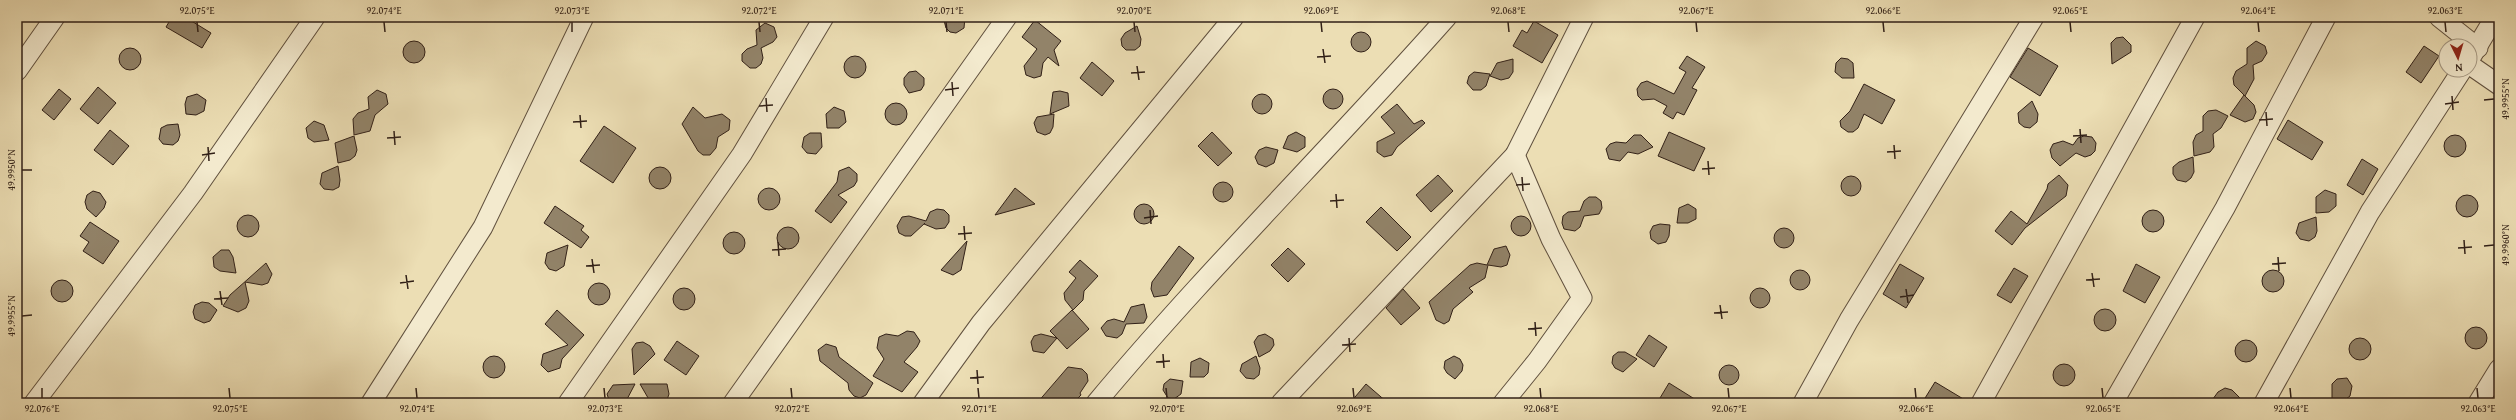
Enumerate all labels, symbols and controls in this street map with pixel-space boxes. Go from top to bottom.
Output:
text: 92.075°E [179,3,215,18]
text: 92.074°E [366,3,402,18]
text: 92.073°E [554,3,590,18]
text: 92.072°E [741,3,777,18]
text: 92.071°E [928,3,964,18]
text: 92.070°E [1116,3,1152,18]
text: 92.069°E [1303,3,1339,18]
text: 92.068°E [1490,3,1526,18]
text: 92.067°E [1678,3,1714,18]
text: 92.066°E [1865,3,1901,18]
text: 92.065°E [2052,3,2088,18]
text: 92.064°E [2240,3,2276,18]
text: 92.063°E [2427,3,2463,18]
north arrow [2438,38,2478,78]
text: N [2454,60,2463,76]
text: 49.9955°N [2498,78,2513,120]
text: 49.9950°N [4,149,19,191]
text: 49.9960°N [2498,224,2513,266]
text: 49.9955°N [4,295,19,337]
text: 92.076°E [24,401,60,416]
text: 92.075°E [212,401,248,416]
text: 92.074°E [399,401,435,416]
text: 92.073°E [587,401,623,416]
text: 92.072°E [774,401,810,416]
text: 92.071°E [961,401,997,416]
text: 92.070°E [1149,401,1185,416]
text: 92.069°E [1336,401,1372,416]
text: 92.068°E [1523,401,1559,416]
text: 92.067°E [1711,401,1747,416]
text: 92.066°E [1898,401,1934,416]
text: 92.065°E [2085,401,2121,416]
text: 92.064°E [2273,401,2309,416]
text: 92.063°E [2460,401,2496,416]

